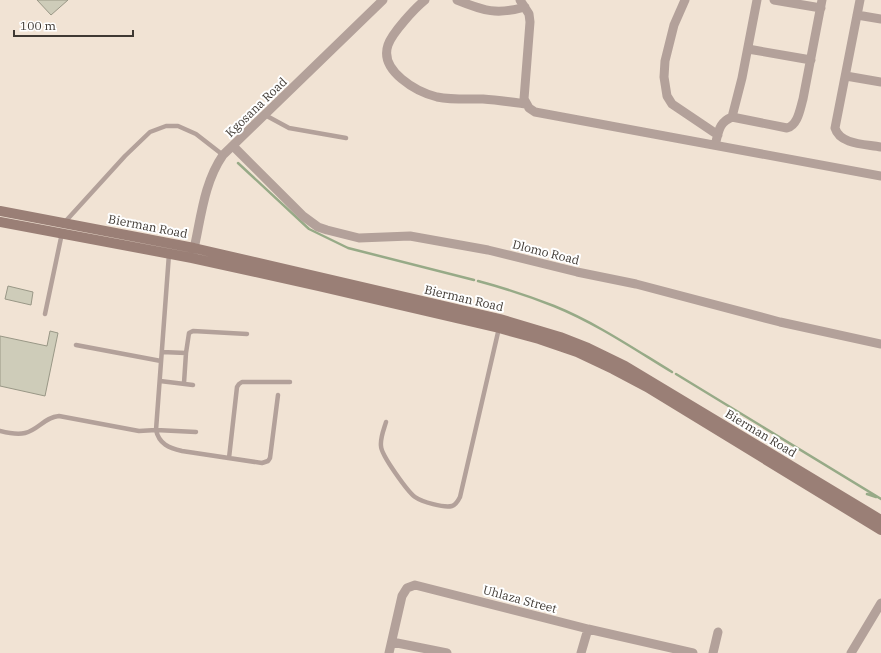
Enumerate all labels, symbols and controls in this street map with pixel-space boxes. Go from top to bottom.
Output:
scale bar [14,12,133,38]
text: 100 m [20,18,56,33]
street label: Kgosana Road [222,74,290,140]
street label: Bierman Road [107,211,189,241]
street label: Dlomo Road [511,236,581,268]
street label: Bierman Road [423,282,505,314]
street label: Bierman Road [723,406,799,460]
street label: Uhlaza Street [482,582,558,616]

